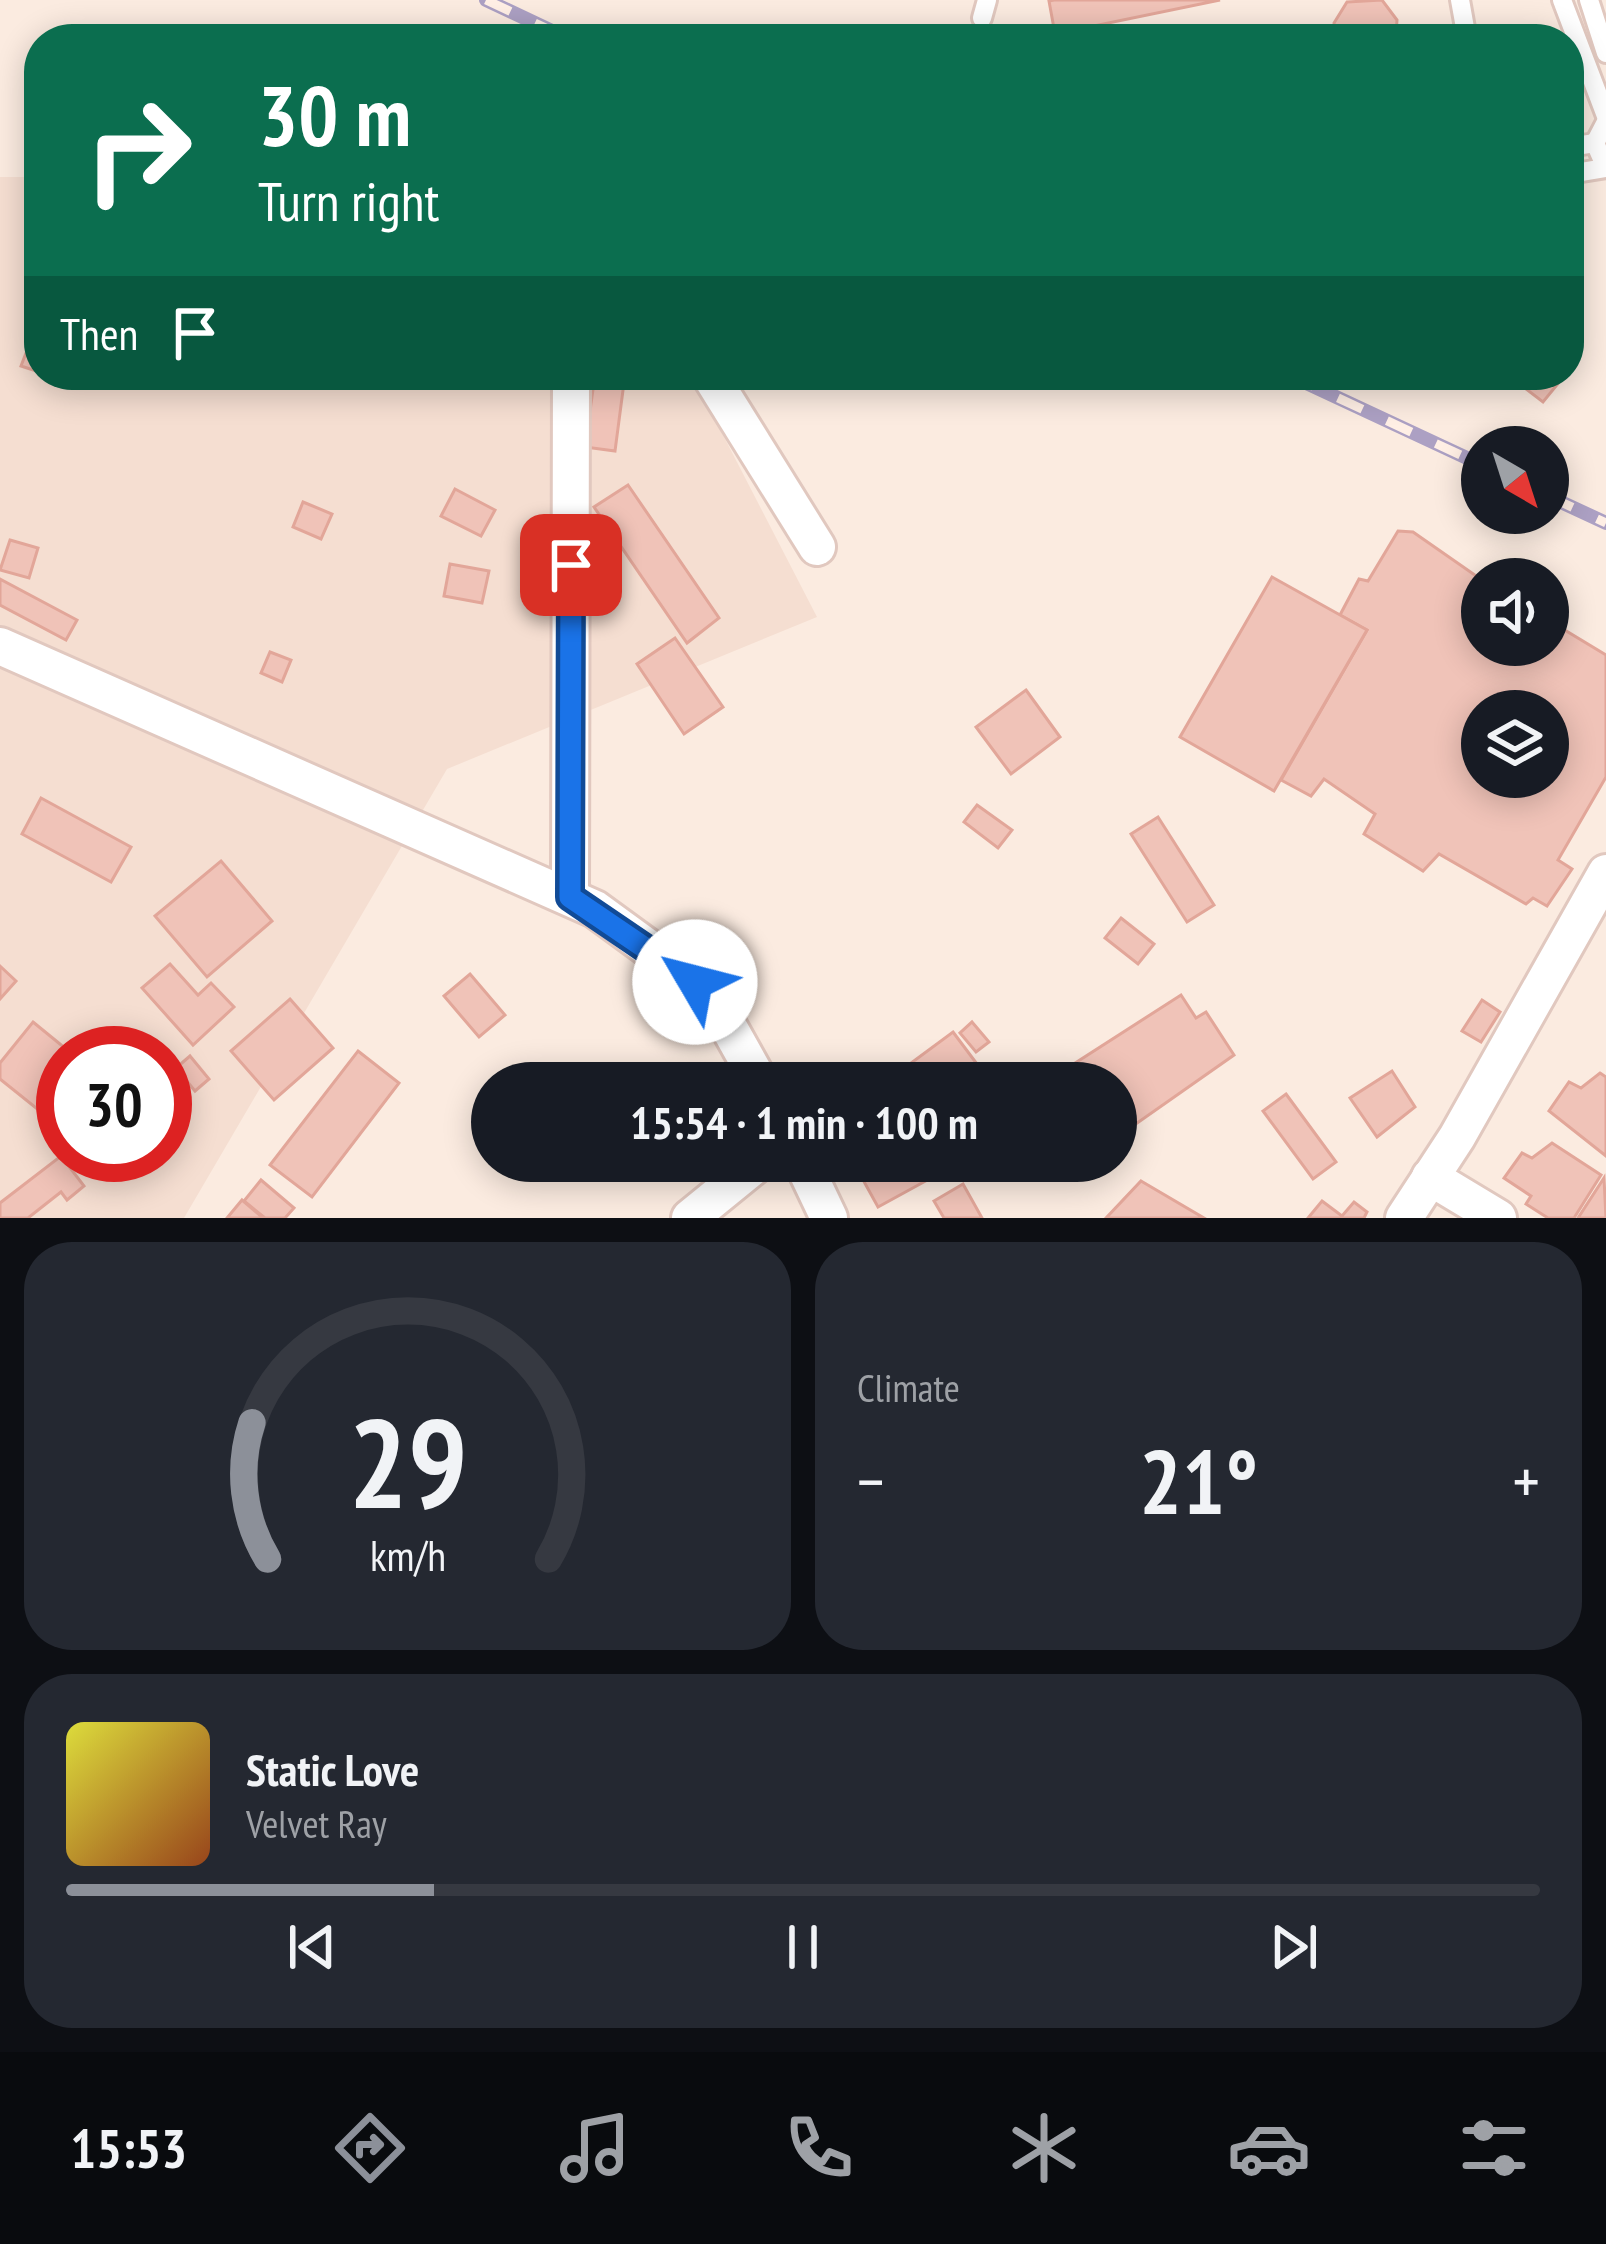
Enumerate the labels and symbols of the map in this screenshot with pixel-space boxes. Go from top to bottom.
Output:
north arrow [1461,426,1569,534]
pin [520,514,622,616]
position arrow [632,919,758,1045]
speed limit sign: 30 [36,1026,192,1182]

